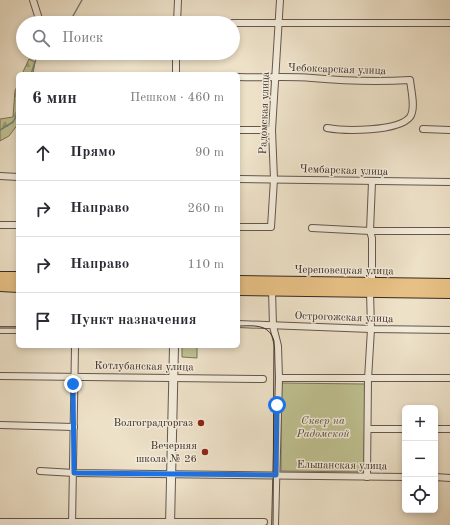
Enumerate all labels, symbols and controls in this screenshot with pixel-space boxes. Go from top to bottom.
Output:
search box [16,16,240,60]
icon: search [30,27,52,49]
text: Поиск [62,31,103,46]
street label: Чебоксарская улица [288,63,387,77]
street label: Радомская улица [258,71,272,155]
text: 6 мин [32,90,77,107]
text: Пешком · 460 m [130,91,224,104]
icon: ahead [32,142,54,164]
text: Прямо [70,145,116,160]
text: 90 m [195,146,224,159]
street label: Чембарская улица [299,164,389,178]
icon: right [32,198,54,220]
text: Направо [70,201,129,216]
text: 260 m [187,202,224,215]
icon: right [32,254,54,276]
text: Направо [70,257,129,272]
text: 110 m [187,258,224,271]
street label: Череповецкая улица [294,265,394,277]
icon: arrive [32,310,54,332]
street label: Острогожская улица [294,311,394,325]
text: Пункт назначения [70,313,197,328]
street label: Котлубанская улица [94,361,194,373]
route end [64,375,82,393]
route start [268,396,286,414]
map controls [402,405,438,513]
button: + [402,405,438,441]
park label: Сквер на Радомской [295,416,350,440]
place label: Волгоградгоргаз [113,418,193,429]
marker: Волгоградгоргаз [196,418,206,428]
place label: Вечерняя школа № 26 [136,441,197,465]
button: − [402,441,438,477]
marker: Вечерняя школа № 26 [200,447,210,457]
street label: Ельшанская улица [297,460,388,472]
button: locate [402,477,438,513]

